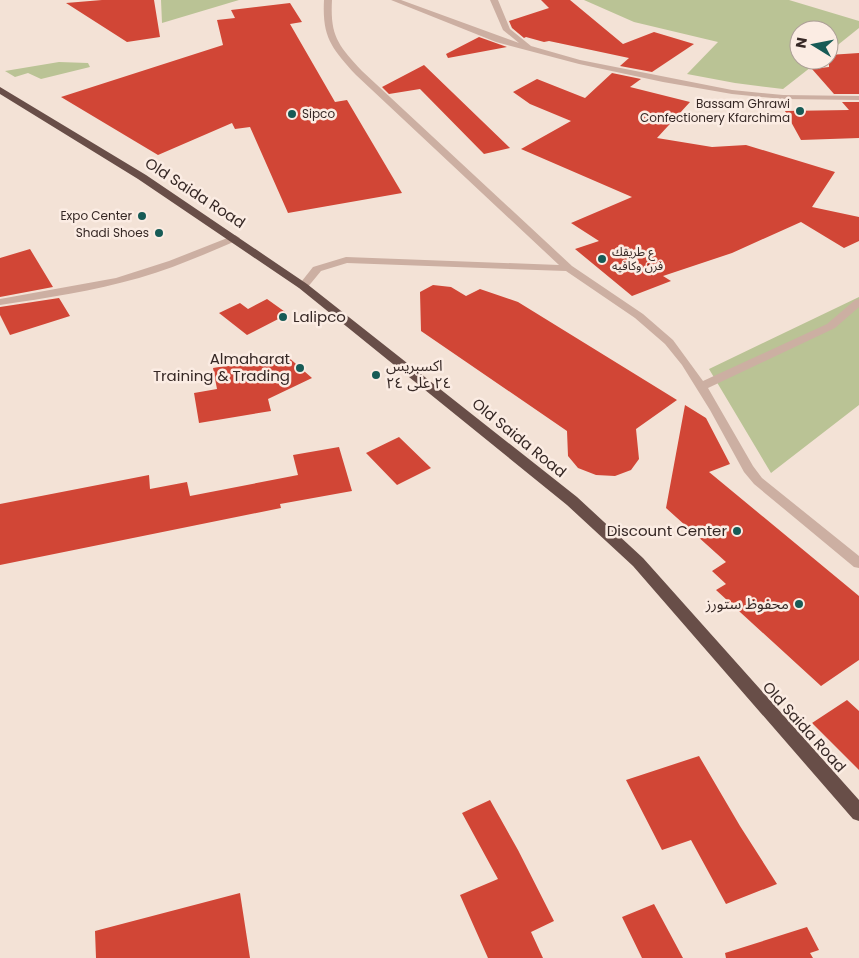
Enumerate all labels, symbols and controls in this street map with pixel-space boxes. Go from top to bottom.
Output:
north arrow [789,20,839,70]
text: N [790,36,812,50]
place label: Bassam Ghrawi Confectionery Kfarchima [640,95,790,126]
place label: Sipco [302,105,335,122]
marker: Bassam Ghrawi Confectionery Kfarchima [794,105,806,117]
marker: Sipco [286,108,298,120]
street label: Old Saida Road [141,152,249,233]
place label: Expo Center [60,207,133,224]
marker: Expo Center [136,210,148,222]
place label: Shadi Shoes [76,224,149,241]
marker: Shadi Shoes [153,227,165,239]
place label: ع طريقك فرن وكافيه [612,243,663,274]
marker: ع طريقك فرن وكافيه [596,253,608,265]
place label: Lalipco [293,306,346,327]
marker: Lalipco [277,311,289,323]
place label: Almaharat Training & Trading [153,348,290,386]
place label: اكسبريس ٢٤ على ٢٤ [386,355,451,393]
marker: Almaharat Training & Trading [294,362,306,374]
marker: اكسبريس ٢٤ على ٢٤ [370,369,382,381]
street label: Old Saida Road [468,393,571,482]
place label: Discount Center [607,520,727,541]
marker: Discount Center [731,525,743,537]
place label: محفوظ ستورز [705,593,789,614]
marker: محفوظ ستورز [793,598,805,610]
street label: Old Saida Road [758,677,851,777]

